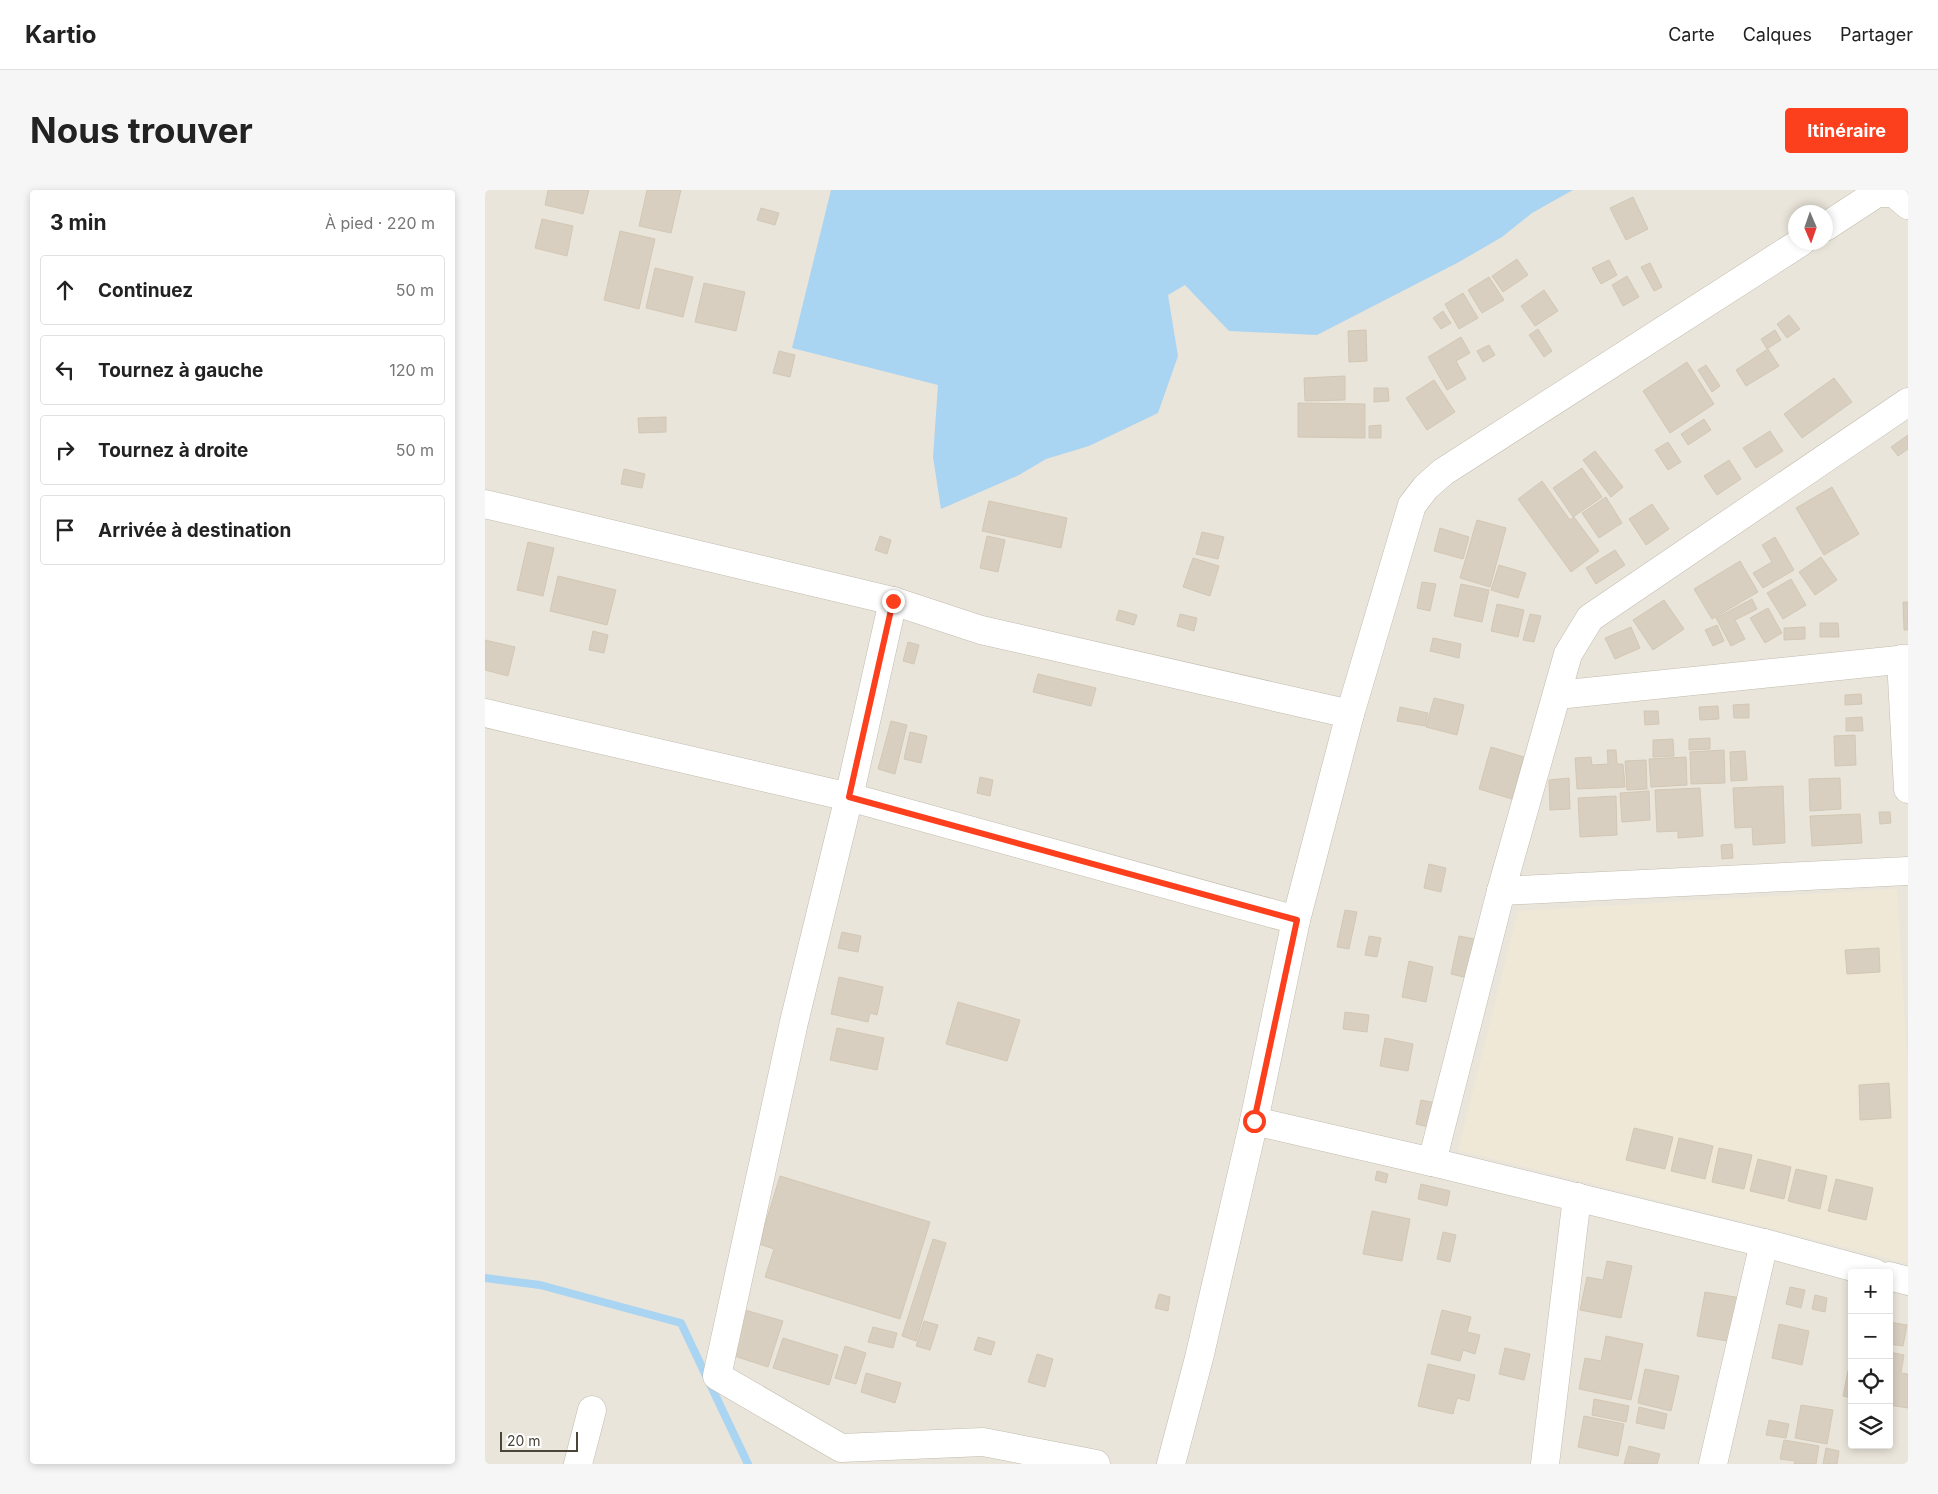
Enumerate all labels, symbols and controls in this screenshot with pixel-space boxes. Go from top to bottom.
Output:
text: Kartio [25,20,96,49]
text: Carte [1668,24,1715,45]
text: Calques [1743,24,1812,45]
text: Partager [1840,24,1913,45]
button: Itinéraire [1785,108,1908,153]
text: Nous trouver [30,109,253,151]
north arrow [1788,205,1833,250]
text: 3 min [50,210,106,235]
text: À pied · 220 m [325,213,435,233]
icon: ahead [51,276,79,304]
text: Continuez [98,279,193,302]
text: 50 m [396,280,434,300]
icon: left [51,356,79,384]
text: Tournez à gauche [98,359,263,382]
text: 120 m [389,360,434,380]
icon: right [51,436,79,464]
text: Tournez à droite [98,439,248,462]
text: 50 m [396,440,434,460]
icon: arrive [51,516,79,544]
text: Arrivée à destination [98,519,291,542]
route end [882,590,905,613]
route start [1243,1110,1266,1133]
map controls [1848,1269,1893,1449]
button: + [1848,1269,1893,1314]
button: − [1848,1314,1893,1359]
button: locate [1848,1359,1893,1404]
button: layers [1848,1404,1893,1449]
scale bar [500,1429,577,1452]
text: 20 m [507,1432,541,1449]

